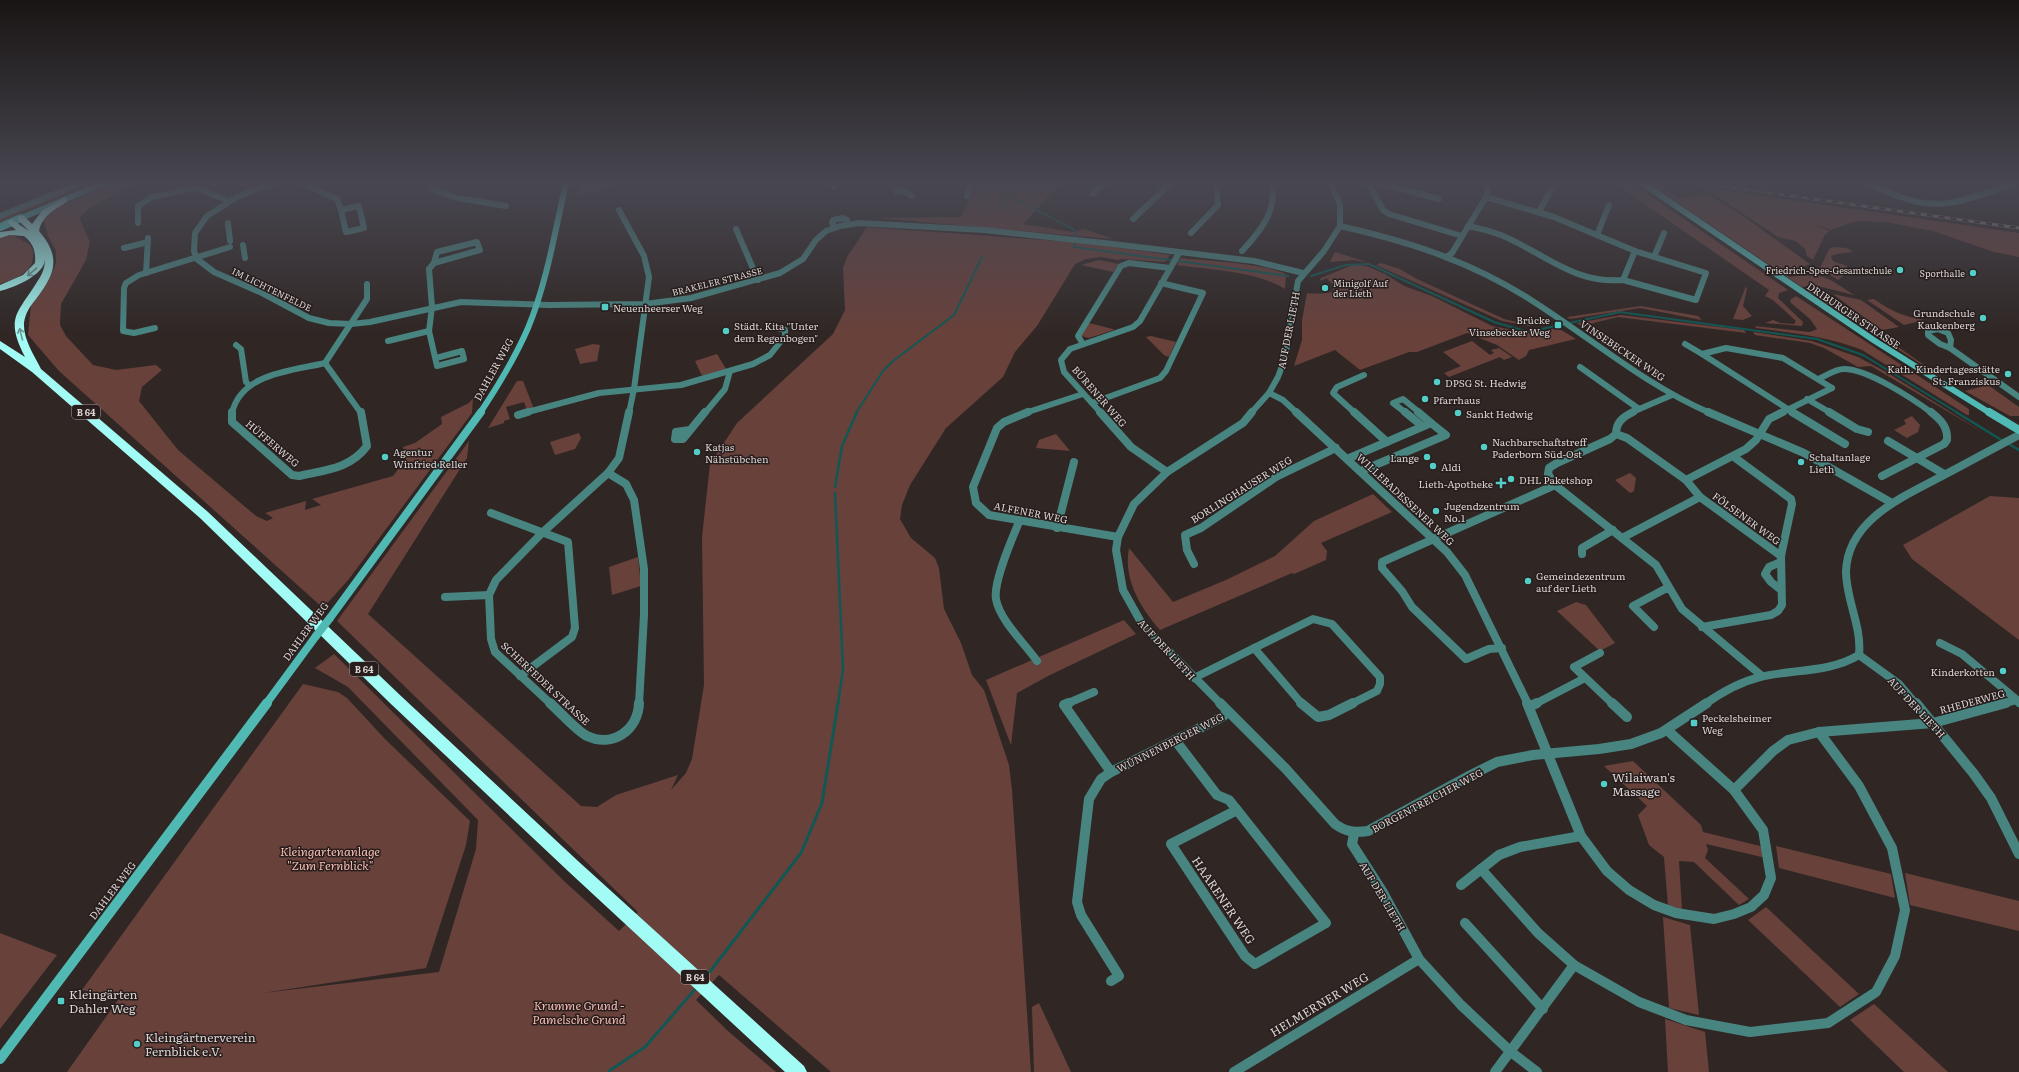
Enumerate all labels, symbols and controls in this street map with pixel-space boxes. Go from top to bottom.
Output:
street label: BRAKELER STRASSE [670,263,764,299]
place label: Friedrich-Spee-Gesamtschule [1766,263,1892,277]
street label: IM LICHTENFELDE [230,264,315,315]
marker: Friedrich-Spee-Gesamtschule [1895,265,1905,275]
place label: Sporthalle [1920,266,1965,280]
one-way arrow [26,268,37,277]
marker: Sporthalle [1968,268,1978,278]
place label: Minigolf Auf der Lieth [1333,276,1389,300]
street label: DRIBURGER STRASSE [1804,278,1904,352]
marker: Minigolf Auf der Lieth [1320,283,1330,293]
street label: AUF DER LIETH [1273,290,1303,370]
place label: Neuenheerser Weg [613,300,703,315]
marker: Neuenheerser Weg [600,302,610,312]
place label: Grundschule Kaukenberg [1913,305,1975,332]
place label: Brücke Vinsebecker Weg [1469,312,1550,339]
marker: Grundschule Kaukenberg [1978,313,1988,323]
street label: VINSEBECKER WEG [1577,316,1669,384]
place label: Städt. Kita "Unter dem Regenbogen" [734,318,819,345]
marker: Brücke Vinsebecker Weg [1553,320,1563,330]
marker: Städt. Kita "Unter dem Regenbogen" [721,326,731,336]
one-way arrow [17,327,25,340]
street label: DAHLER WEG [470,334,517,403]
place label: Kath. Kindertagesstätte St. Franziskus [1887,361,2000,388]
street label: BÜRENER WEG [1069,362,1131,430]
marker: Kath. Kindertagesstätte St. Franziskus [2003,369,2013,379]
place label: DPSG St. Hedwig [1445,375,1527,390]
marker: DPSG St. Hedwig [1432,377,1442,387]
place label: Pfarrhaus [1433,392,1480,407]
marker: Pfarrhaus [1420,394,1430,404]
road number: B 64 [72,405,100,419]
place label: Sankt Hedwig [1466,406,1533,421]
marker: Sankt Hedwig [1453,408,1463,418]
street label: HÜFFERWEG [243,416,304,470]
place label: Nachbarschaftstreff Paderborn Süd-Ost [1492,434,1587,461]
place label: Katjas Nähstübchen [705,439,769,466]
marker: Nachbarschaftstreff Paderborn Süd-Ost [1479,442,1489,452]
place label: Agentur Winfried Reller [393,444,468,471]
marker: Katjas Nähstübchen [692,447,702,457]
place label: Schaltanlage Lieth [1809,449,1870,476]
street label: WILLEBADESSENER WEG [1354,450,1459,549]
place label: Lange [1390,450,1419,465]
street label: BORLINGHAUSER WEG [1187,451,1295,526]
marker: Agentur Winfried Reller [380,452,390,462]
marker: Lange [1422,452,1432,462]
marker: Schaltanlage Lieth [1796,457,1806,467]
place label: Aldi [1441,459,1462,474]
marker: Aldi [1428,461,1438,471]
place label: DHL Paketshop [1519,472,1593,487]
marker: DHL Paketshop [1506,474,1516,484]
place label: Lieth-Apotheke [1419,476,1493,491]
marker: Lieth-Apotheke [1496,478,1506,488]
street label: FÖLSENER WEG [1710,488,1785,548]
street label: ALFENER WEG [993,497,1070,527]
place label: Jugendzentrum No.1 [1444,498,1520,525]
marker: Jugendzentrum No.1 [1431,506,1441,516]
place label: Gemeindezentrum auf der Lieth [1536,568,1626,595]
marker: Gemeindezentrum auf der Lieth [1523,576,1533,586]
street label: DAHLER WEG [278,598,332,664]
street label: AUF DER LIETH [1135,615,1199,683]
street label: SCHERFEDER STRASSE [498,638,594,728]
road number: B 64 [350,662,378,676]
place label: Kinderkotten [1930,664,1995,679]
marker: Kinderkotten [1998,666,2008,676]
street label: AUF DER LIETH [1885,673,1949,741]
street label: RHEDERWEG [1938,685,2007,717]
street label: WÜNNENBERGER WEG [1114,708,1227,776]
place label: Peckelsheimer Weg [1702,710,1772,737]
marker: Peckelsheimer Weg [1689,718,1699,728]
street label: BORGENTREICHER WEG [1369,764,1486,836]
place label: Wilaiwan's Massage [1612,768,1676,800]
marker: Wilaiwan's Massage [1599,779,1609,789]
park label: Kleingartenanlage "Zum Fernblick" [280,842,380,874]
street label: HAARENER WEG [1188,852,1260,948]
street label: DAHLER WEG [85,857,139,922]
street label: AUF DER LIETH [1356,858,1410,934]
street label: HELMERNER WEG [1266,967,1372,1041]
road number: B 64 [681,970,709,984]
place label: Kleingärten Dahler Weg [69,985,138,1017]
marker: Kleingärten Dahler Weg [56,996,66,1006]
park label: Krumme Grund - Pamelsche Grund [532,996,626,1028]
place label: Kleingärtnerverein Fernblick e.V. [145,1028,256,1060]
marker: Kleingärtnerverein Fernblick e.V. [132,1039,142,1049]

